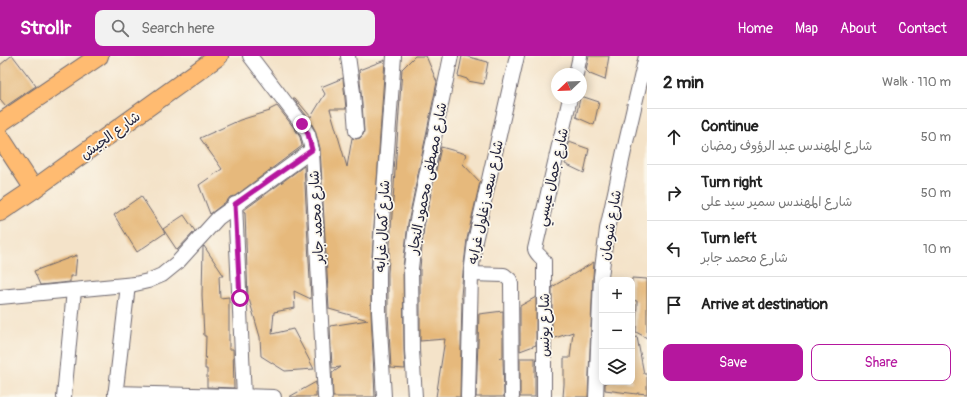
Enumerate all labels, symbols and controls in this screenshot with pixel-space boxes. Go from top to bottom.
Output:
search box [95,10,375,46]
text: Strollr [20,16,71,40]
icon: search [109,17,131,39]
text: Search here [141,19,214,38]
text: Home [738,20,773,37]
text: Map [795,20,818,37]
text: About [840,20,876,37]
text: Contact [898,20,947,37]
north arrow [551,68,587,104]
text: 2 min [663,72,704,93]
text: Walk · 110 m [882,74,951,90]
street label: شارع مصطفى محمود النجار [404,101,451,256]
street label: شارع الجيش [77,108,144,164]
route end [293,115,311,133]
text: Continue [701,117,759,136]
street label: شارع جمال عيسي [533,126,576,229]
icon: ahead [663,126,685,148]
text: 50 m [921,129,951,145]
street label: شارع سعد زغلول غرابه [464,138,508,266]
text: شارع المهندس عبد الرؤوف رمضان [701,138,872,154]
street label: شارع محمد جابر [306,170,328,265]
text: Turn right [701,173,762,192]
street label: شارع كمال غرابه [372,179,394,273]
icon: right [663,182,685,204]
text: 50 m [921,185,951,201]
street label: شارع شومان [596,188,626,262]
text: شارع المهندس سمير سيد على [701,194,852,210]
text: Turn left [701,229,757,248]
icon: left [663,238,685,260]
text: 10 m [923,241,951,257]
text: شارع محمد جابر [701,250,788,266]
map controls [599,277,635,385]
button: + [599,277,635,313]
route start [231,289,249,307]
street label: شارع يونس [536,293,554,357]
icon: arrive [663,294,685,316]
text: Arrive at destination [701,295,828,314]
button: − [599,313,635,349]
button: Save [663,344,803,381]
button: Share [811,344,951,381]
button: layers [599,349,635,385]

